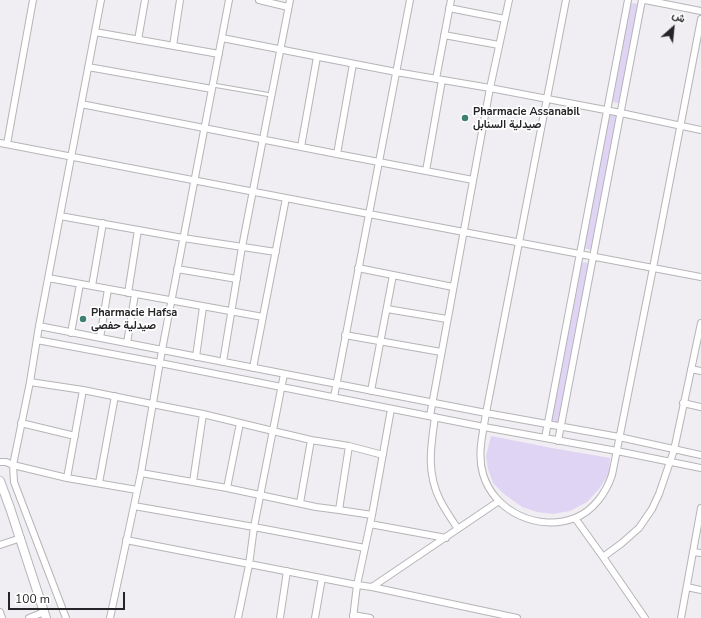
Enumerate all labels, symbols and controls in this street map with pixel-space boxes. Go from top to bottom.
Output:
text: ش [669,7,688,27]
north arrow [653,8,693,48]
place label: Pharmacie Assanabil صيدلية السنابل [473,105,580,131]
marker: Pharmacie Assanabil صيدلية السنابل [460,113,470,123]
place label: Pharmacie Hafsa صيدلية حفصى [91,306,177,332]
marker: Pharmacie Hafsa صيدلية حفصى [78,314,88,324]
scale bar [10,584,127,610]
text: 100 m [15,591,50,607]

